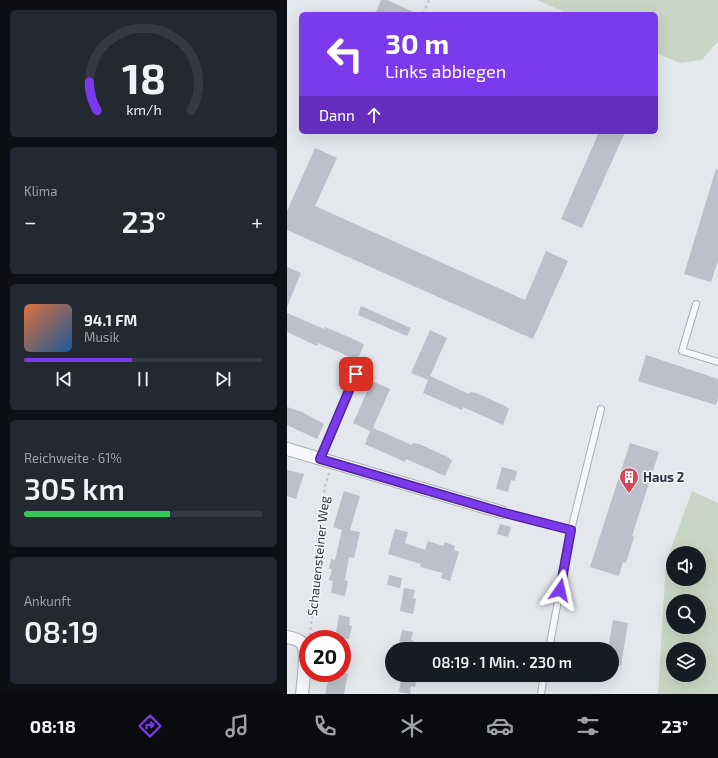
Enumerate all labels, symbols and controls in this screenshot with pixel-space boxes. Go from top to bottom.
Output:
text: 30 m [385,26,449,60]
icon: left [319,28,371,80]
text: 18 [122,52,165,102]
text: Links abbiegen [385,60,506,82]
text: km/h [126,101,161,118]
icon: ahead [363,104,385,126]
text: Dann [319,106,355,124]
text: Klima [24,183,57,199]
text: 23° [122,203,166,239]
text: − [24,208,37,234]
text: + [251,208,263,234]
text: 94.1 FM [84,311,137,329]
text: Musik [84,329,119,345]
pin [339,357,373,391]
icon: arrive [345,363,367,385]
icon: previous [53,368,75,390]
icon: pause [132,368,154,390]
icon: next [212,368,234,390]
text: Reichweite · 61% [24,450,122,466]
building icon: Haus 2 [618,466,640,494]
place label: Haus 2 [643,469,684,485]
text: 305 km [24,470,125,506]
street label: Schauensteiner Weg [304,495,332,617]
map controls [666,546,706,682]
button: sound [666,546,706,586]
position arrow [539,569,581,611]
text: Ankunft [24,593,71,609]
button: search [666,594,706,634]
text: 08:19 [24,613,99,649]
speed limit sign: 20 [299,630,351,682]
button: layers [666,642,706,682]
text: 08:19 · 1 Min. · 230 m [432,653,572,671]
icon: directions [136,712,164,740]
icon: music [223,712,251,740]
icon: phone [311,712,339,740]
icon: climate [398,712,426,740]
icon: car [486,712,514,740]
icon: filters [574,712,602,740]
text: 08:18 [30,715,76,737]
text: 23° [661,715,688,737]

